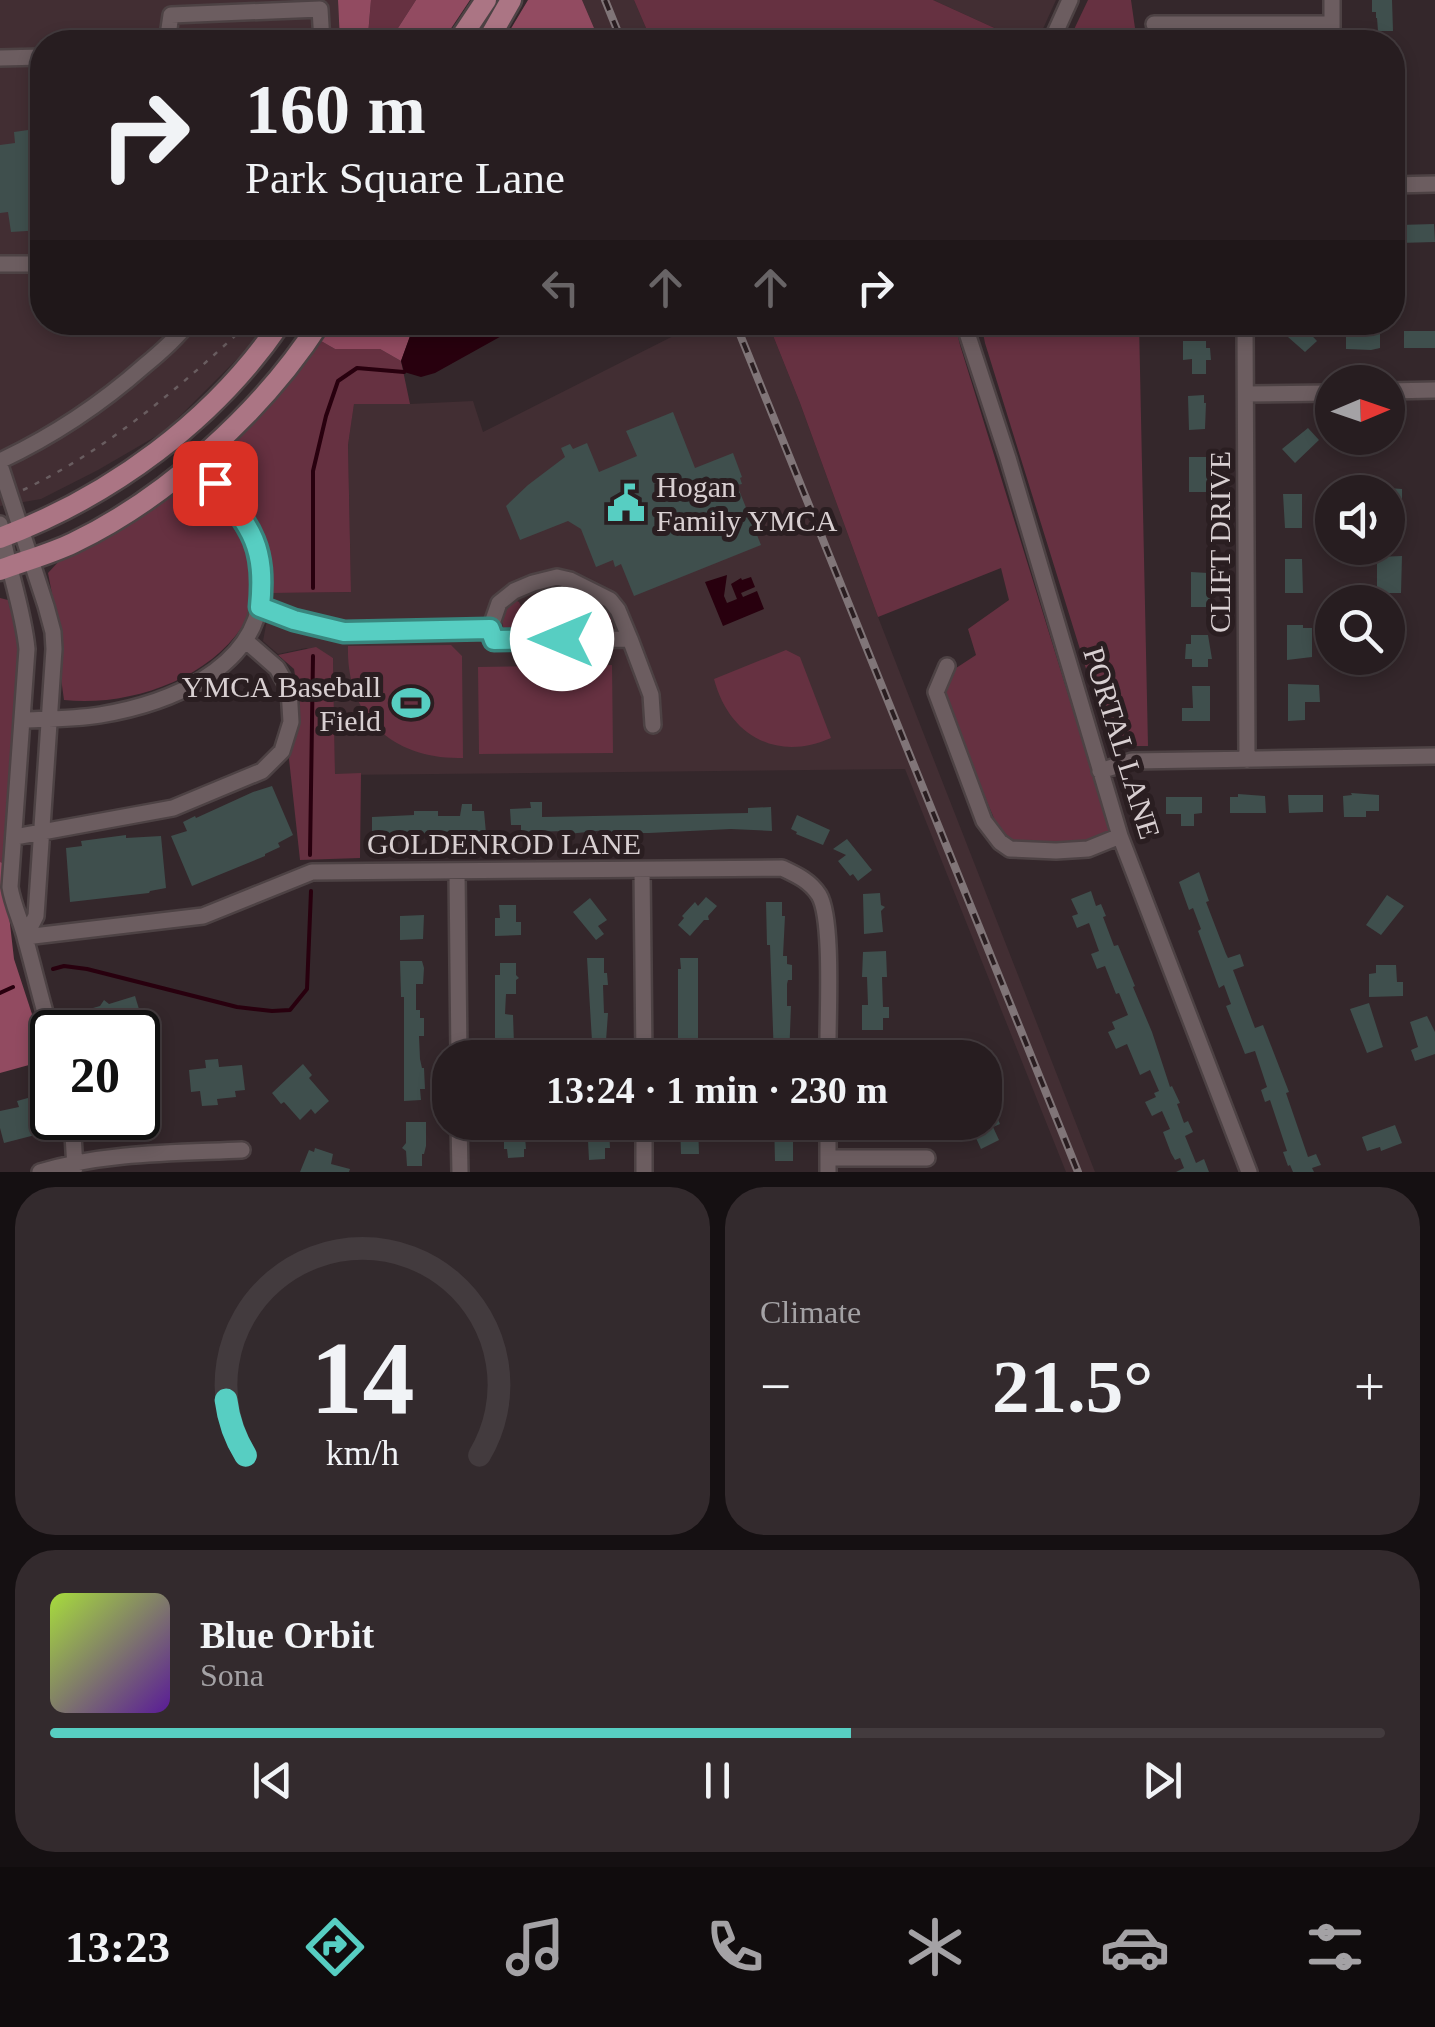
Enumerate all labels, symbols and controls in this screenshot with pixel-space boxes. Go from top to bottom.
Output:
icon: right [80,70,210,200]
text: 160 m [245,71,426,148]
text: Park Square Lane [245,153,565,203]
icon: left [533,260,588,315]
icon: ahead [638,260,693,315]
icon: ahead [743,260,798,315]
icon: right [848,260,903,315]
north arrow [1315,365,1405,455]
map controls [1315,365,1405,675]
pin [173,441,258,526]
street label: CLIFT DRIVE [1203,451,1236,633]
icon: arrive [188,456,243,511]
place label: Hogan Family YMCA [656,470,838,537]
button: sound [1315,475,1405,565]
public building icon: Hogan Family YMCA [605,482,647,524]
button: search [1315,585,1405,675]
position arrow [510,587,614,691]
street label: PORTAL LANE [1077,643,1167,843]
place label: YMCA Baseball Field [182,670,381,737]
sports icon: YMCA Baseball Field [390,682,432,724]
street label: GOLDENROD LANE [367,827,641,860]
speed limit sign: 20 [30,1010,160,1140]
text: 13:24 · 1 min · 230 m [546,1069,888,1111]
text: Climate [760,1294,861,1330]
text: 14 [311,1320,415,1435]
text: 21.5° [992,1345,1153,1428]
text: − [760,1356,791,1417]
text: + [1354,1356,1385,1417]
text: km/h [326,1433,399,1473]
text: Blue Orbit [200,1614,374,1656]
text: Sona [200,1657,264,1693]
icon: previous [245,1753,300,1808]
icon: pause [690,1753,745,1808]
icon: next [1135,1753,1190,1808]
icon: directions [300,1912,370,1982]
icon: music [500,1912,570,1982]
icon: phone [700,1912,770,1982]
icon: climate [900,1912,970,1982]
icon: car [1100,1912,1170,1982]
icon: filters [1300,1912,1370,1982]
text: 13:23 [65,1922,170,1972]

